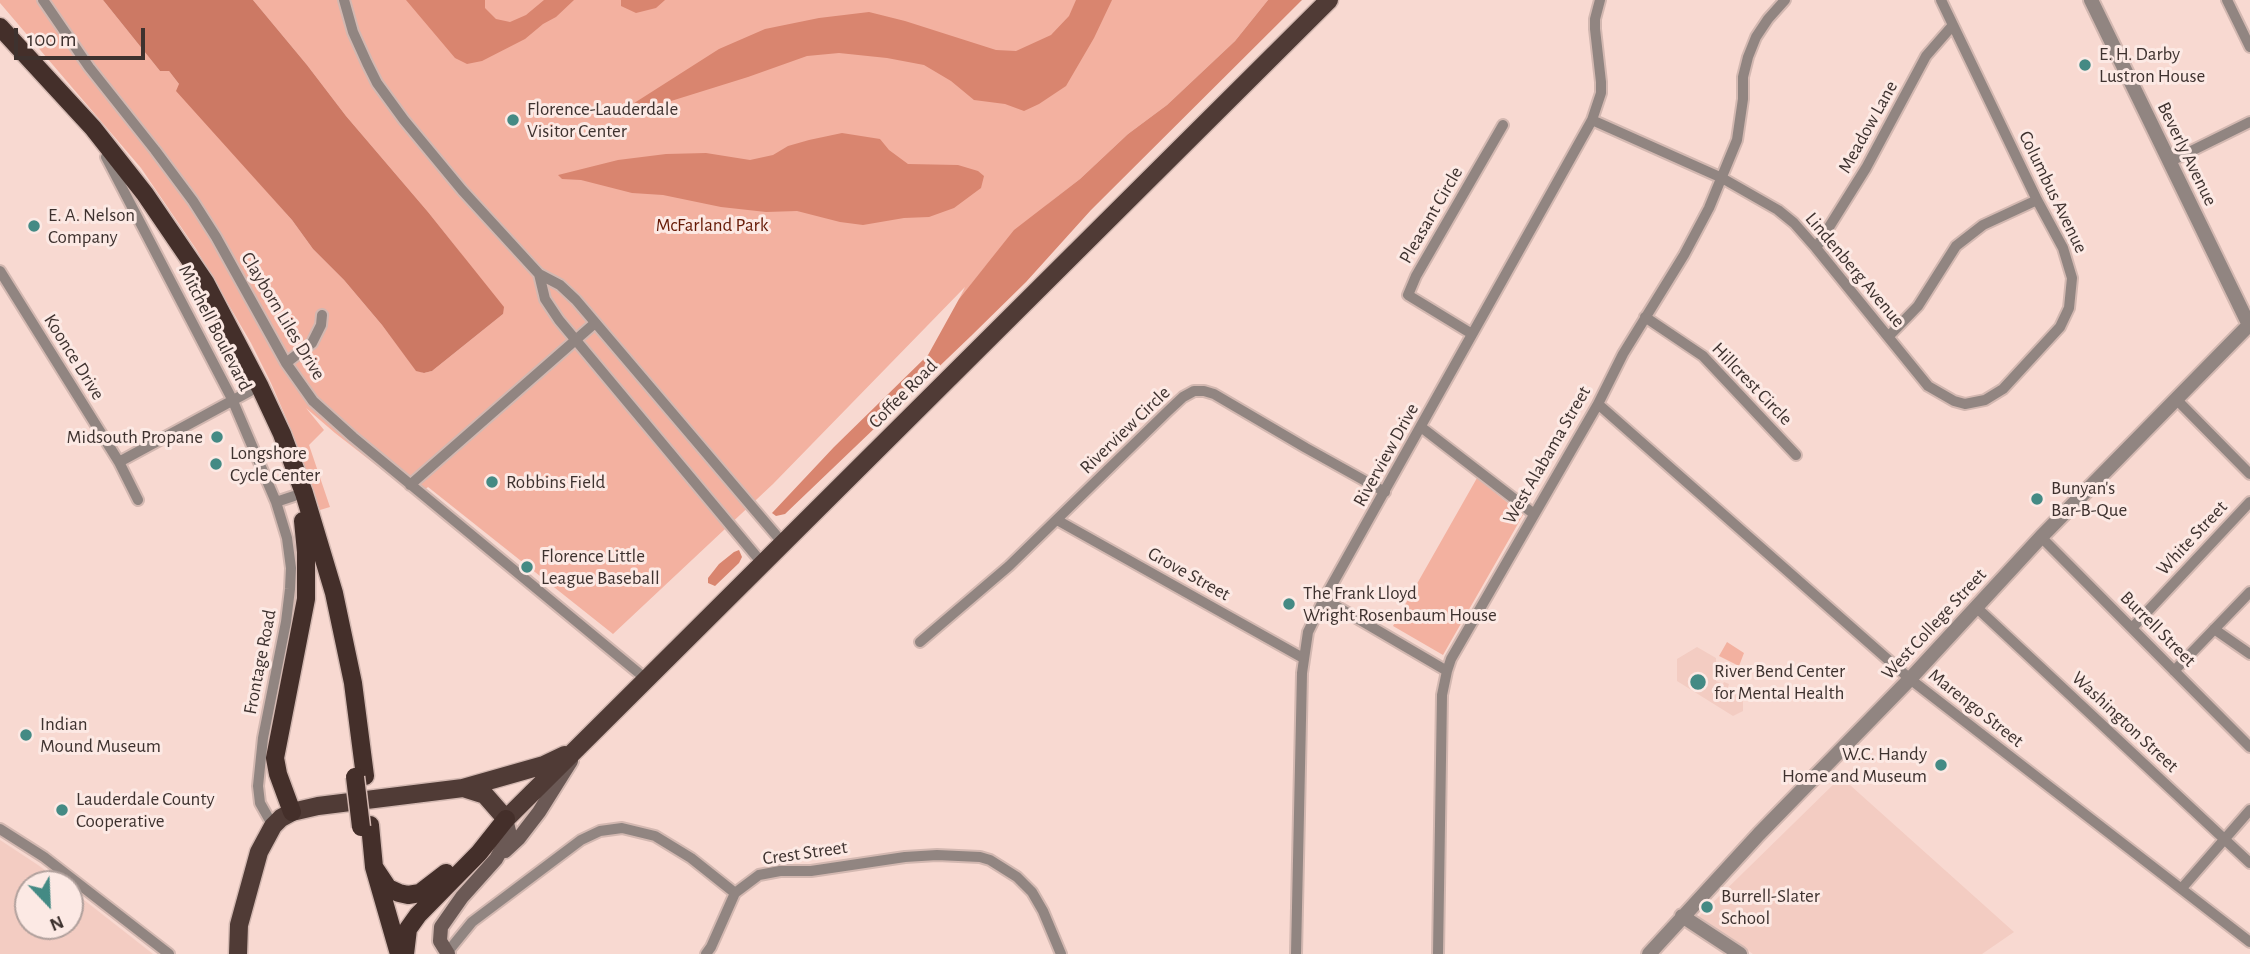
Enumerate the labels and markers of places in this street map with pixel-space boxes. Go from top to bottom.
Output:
place label: E. H. Darby Lustron House [2099,43,2205,87]
marker: E. H. Darby Lustron House [2077,57,2093,73]
place label: Florence-Lauderdale Visitor Center [527,98,678,142]
marker: Florence-Lauderdale Visitor Center [505,112,521,128]
place label: E. A. Nelson Company [48,204,135,248]
marker: E. A. Nelson Company [26,218,42,234]
place label: Midsouth Propane [67,426,203,448]
marker: Midsouth Propane [209,429,225,445]
place label: Longshore Cycle Center [230,442,320,486]
marker: Longshore Cycle Center [208,456,224,472]
place label: Robbins Field [506,471,605,493]
marker: Robbins Field [484,474,500,490]
place label: Bunyan's Bar-B-Que [2051,477,2127,521]
marker: Bunyan's Bar-B-Que [2029,491,2045,507]
place label: Florence Little League Baseball [541,545,660,589]
marker: Florence Little League Baseball [519,559,535,575]
place label: The Frank Lloyd Wright Rosenbaum House [1303,582,1497,626]
marker: The Frank Lloyd Wright Rosenbaum House [1281,596,1297,612]
place label: River Bend Center for Mental Health [1714,660,1845,704]
marker: River Bend Center for Mental Health [1688,672,1708,692]
place label: Indian Mound Museum [40,713,161,757]
marker: Indian Mound Museum [18,727,34,743]
place label: W.C. Handy Home and Museum [1782,743,1927,787]
marker: W.C. Handy Home and Museum [1933,757,1949,773]
place label: Lauderdale County Cooperative [76,788,215,832]
marker: Lauderdale County Cooperative [54,802,70,818]
place label: Burrell-Slater School [1721,885,1820,929]
marker: Burrell-Slater School [1699,899,1715,915]

